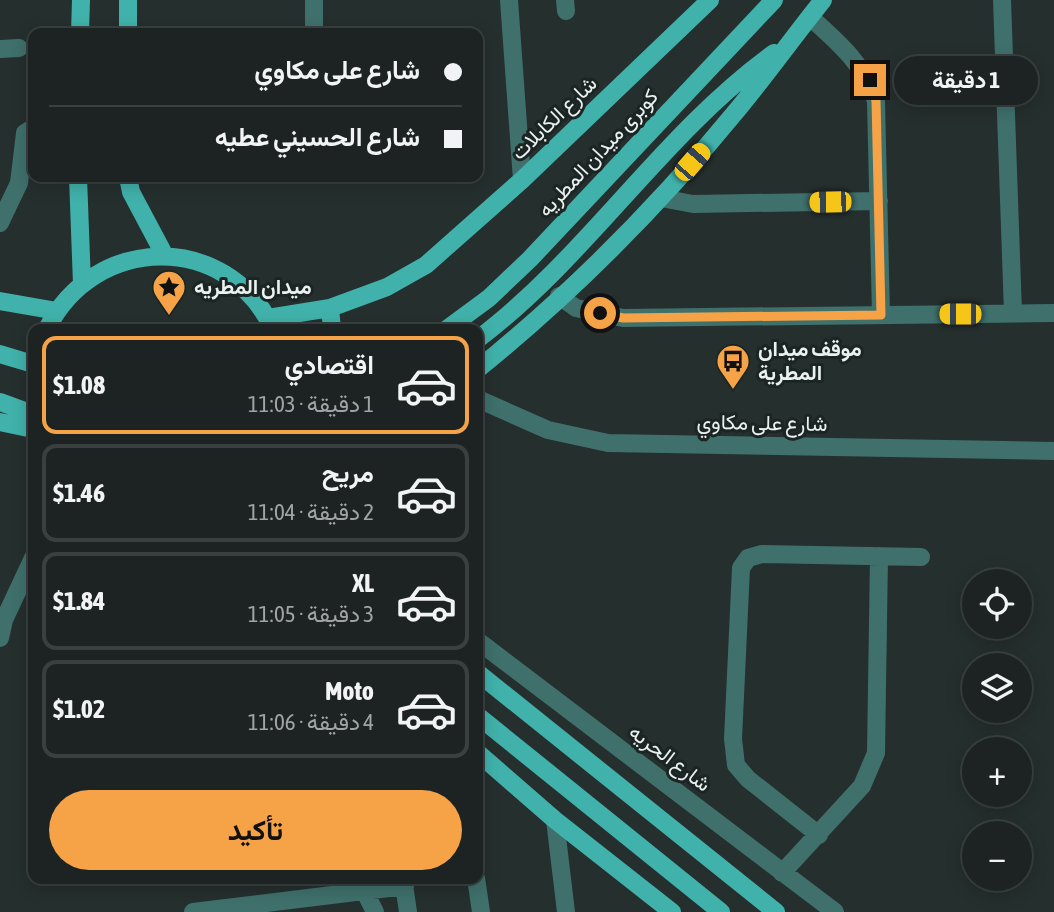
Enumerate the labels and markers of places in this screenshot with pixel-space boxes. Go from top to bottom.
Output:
place icon: ميدان المطريه [150,268,188,317]
place label: ميدان المطريه [194,274,312,300]
place label: موقف ميدان المطرية [758,336,862,386]
bus stop icon: موقف ميدان المطرية [714,342,752,391]

